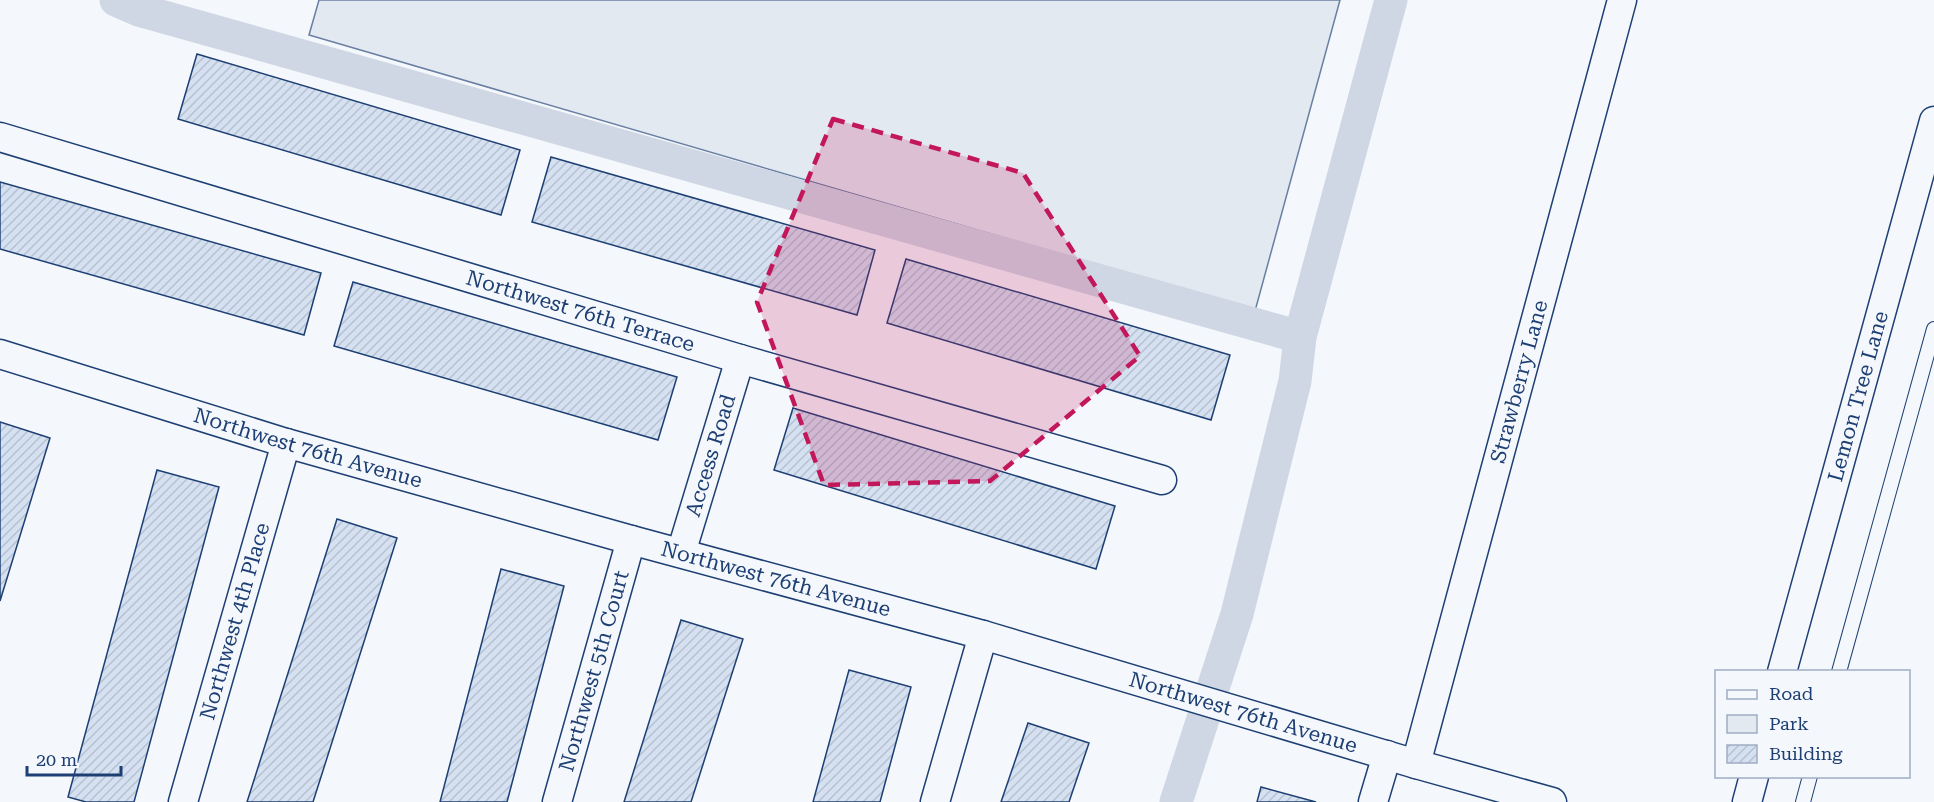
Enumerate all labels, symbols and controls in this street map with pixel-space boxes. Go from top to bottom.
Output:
street label: Northwest 76th Terrace [463,266,698,357]
street label: Strawberry Lane [1486,298,1553,466]
street label: Lemon Tree Lane [1823,308,1893,484]
street label: Access Road [681,391,741,519]
street label: Northwest 76th Avenue [191,403,425,493]
street label: Northwest 4th Place [195,520,275,723]
street label: Northwest 76th Avenue [658,537,893,622]
street label: Northwest 5th Court [554,568,634,774]
street label: Northwest 76th Avenue [1126,667,1360,758]
legend [1715,670,1910,778]
text: Road [1769,683,1814,704]
text: Park [1769,713,1809,734]
scale bar [27,739,122,777]
text: Building [1769,743,1843,764]
text: 20 m [36,749,77,770]

